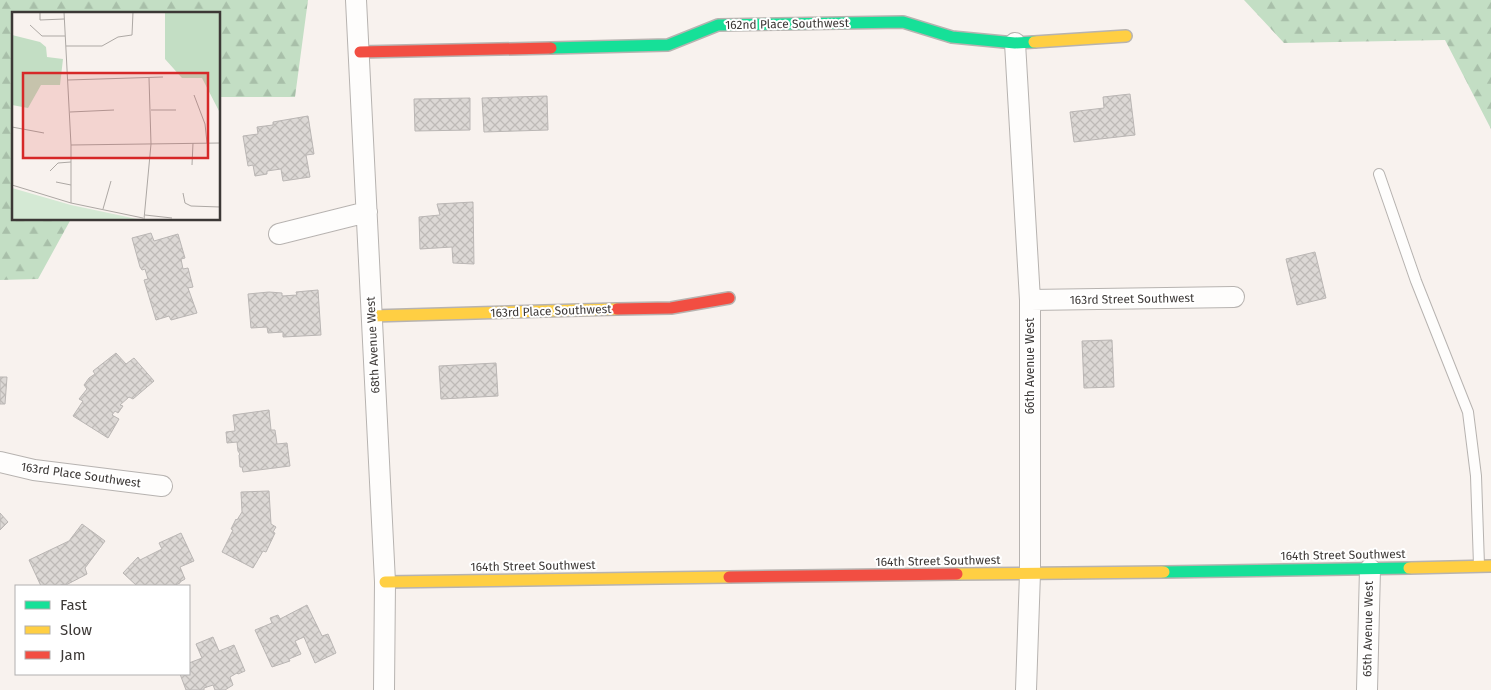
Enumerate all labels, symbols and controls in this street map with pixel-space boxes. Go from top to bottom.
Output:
inset map [12,12,220,220]
street label: 162nd Place Southwest [725,16,850,32]
street label: 163rd Street Southwest [1069,291,1195,307]
street label: 68th Avenue West [363,296,383,394]
street label: 163rd Place Southwest [490,302,612,320]
street label: 66th Avenue West [1023,317,1037,414]
street label: 163rd Place Southwest [20,460,143,490]
street label: 164th Street Southwest [1280,547,1406,563]
street label: 164th Street Southwest [875,553,1001,569]
street label: 164th Street Southwest [470,558,596,574]
street label: 65th Avenue West [1360,580,1376,677]
legend [15,585,190,675]
text: Fast [60,596,87,614]
text: Slow [60,621,92,639]
text: Jam [60,646,86,664]

